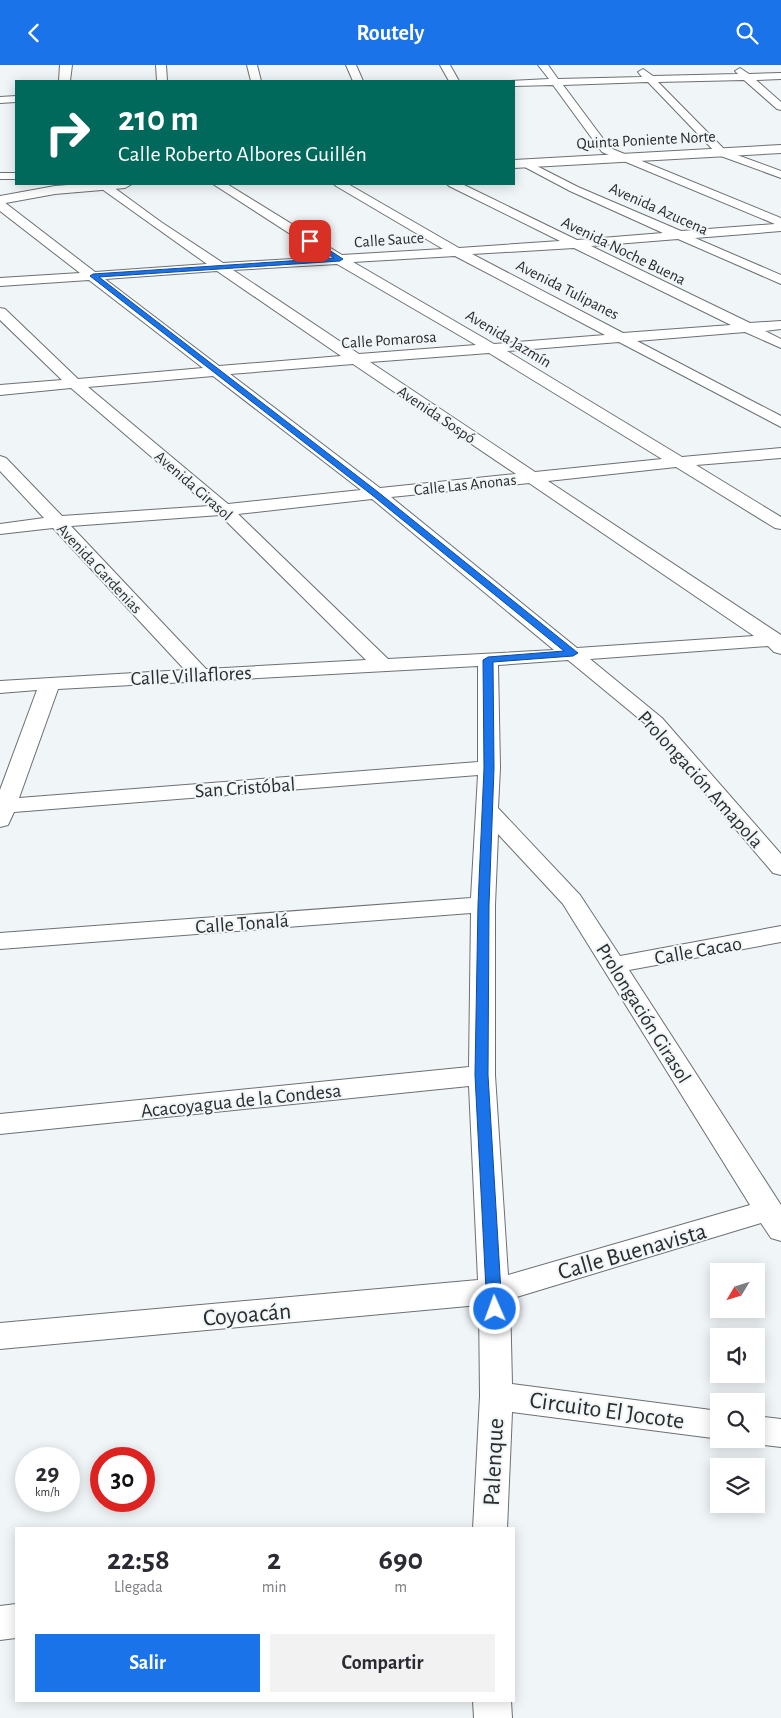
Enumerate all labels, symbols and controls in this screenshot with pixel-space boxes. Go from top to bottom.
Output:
icon: back [20,19,48,47]
icon: search [733,19,761,47]
text: Routely [357,22,424,44]
icon: right [35,100,100,165]
text: 210 m [118,102,199,137]
street label: Quinta Poniente Norte [576,128,716,153]
text: Calle Roberto Albores Guillén [118,143,367,165]
street label: Avenida Azucena [607,180,710,238]
street label: Avenida Noche Buena [559,214,688,288]
pin [289,220,331,262]
icon: arrive [296,227,324,255]
street label: Calle Sauce [354,230,425,250]
street label: Avenida Tulipanes [514,257,622,323]
street label: Avenida Jazmín [463,307,554,371]
street label: Calle Pomarosa [341,329,437,351]
street label: Avenida Sospó [395,383,478,447]
street label: Avenida Girasol [152,448,235,524]
street label: Calle Las Anonas [413,472,517,498]
street label: Avenida Gardenias [54,521,145,617]
street label: Calle Villaflores [130,663,252,689]
street label: Prolongación Amapola [634,707,767,852]
street label: San Cristóbal [194,775,296,801]
street label: Calle Tonalá [195,911,290,937]
street label: Calle Cacao [653,933,743,968]
street label: Prolongación Girasol [592,940,694,1087]
street label: Acacoyagua de la Condesa [140,1081,342,1121]
street label: Calle Buenavista [555,1219,709,1285]
north arrow [710,1263,765,1317]
map controls [710,1263,765,1513]
position arrow [468,1282,520,1334]
street label: Coyoacán [202,1299,292,1331]
button: sound [710,1328,765,1383]
street label: Circuito El Jocote [528,1388,686,1434]
button: search [710,1393,765,1448]
street label: Palenque [480,1418,508,1507]
speed limit sign: 30 [90,1447,155,1512]
button: layers [710,1458,765,1513]
text: 29 [36,1461,59,1486]
text: km/h [35,1486,60,1498]
text: 22:58 [107,1545,170,1575]
text: 2 [267,1545,281,1575]
text: 690 [378,1545,423,1575]
text: Llegada [114,1579,163,1595]
text: min [262,1579,287,1595]
text: m [394,1579,407,1595]
button: Salir [35,1634,260,1692]
button: Compartir [270,1634,495,1692]

